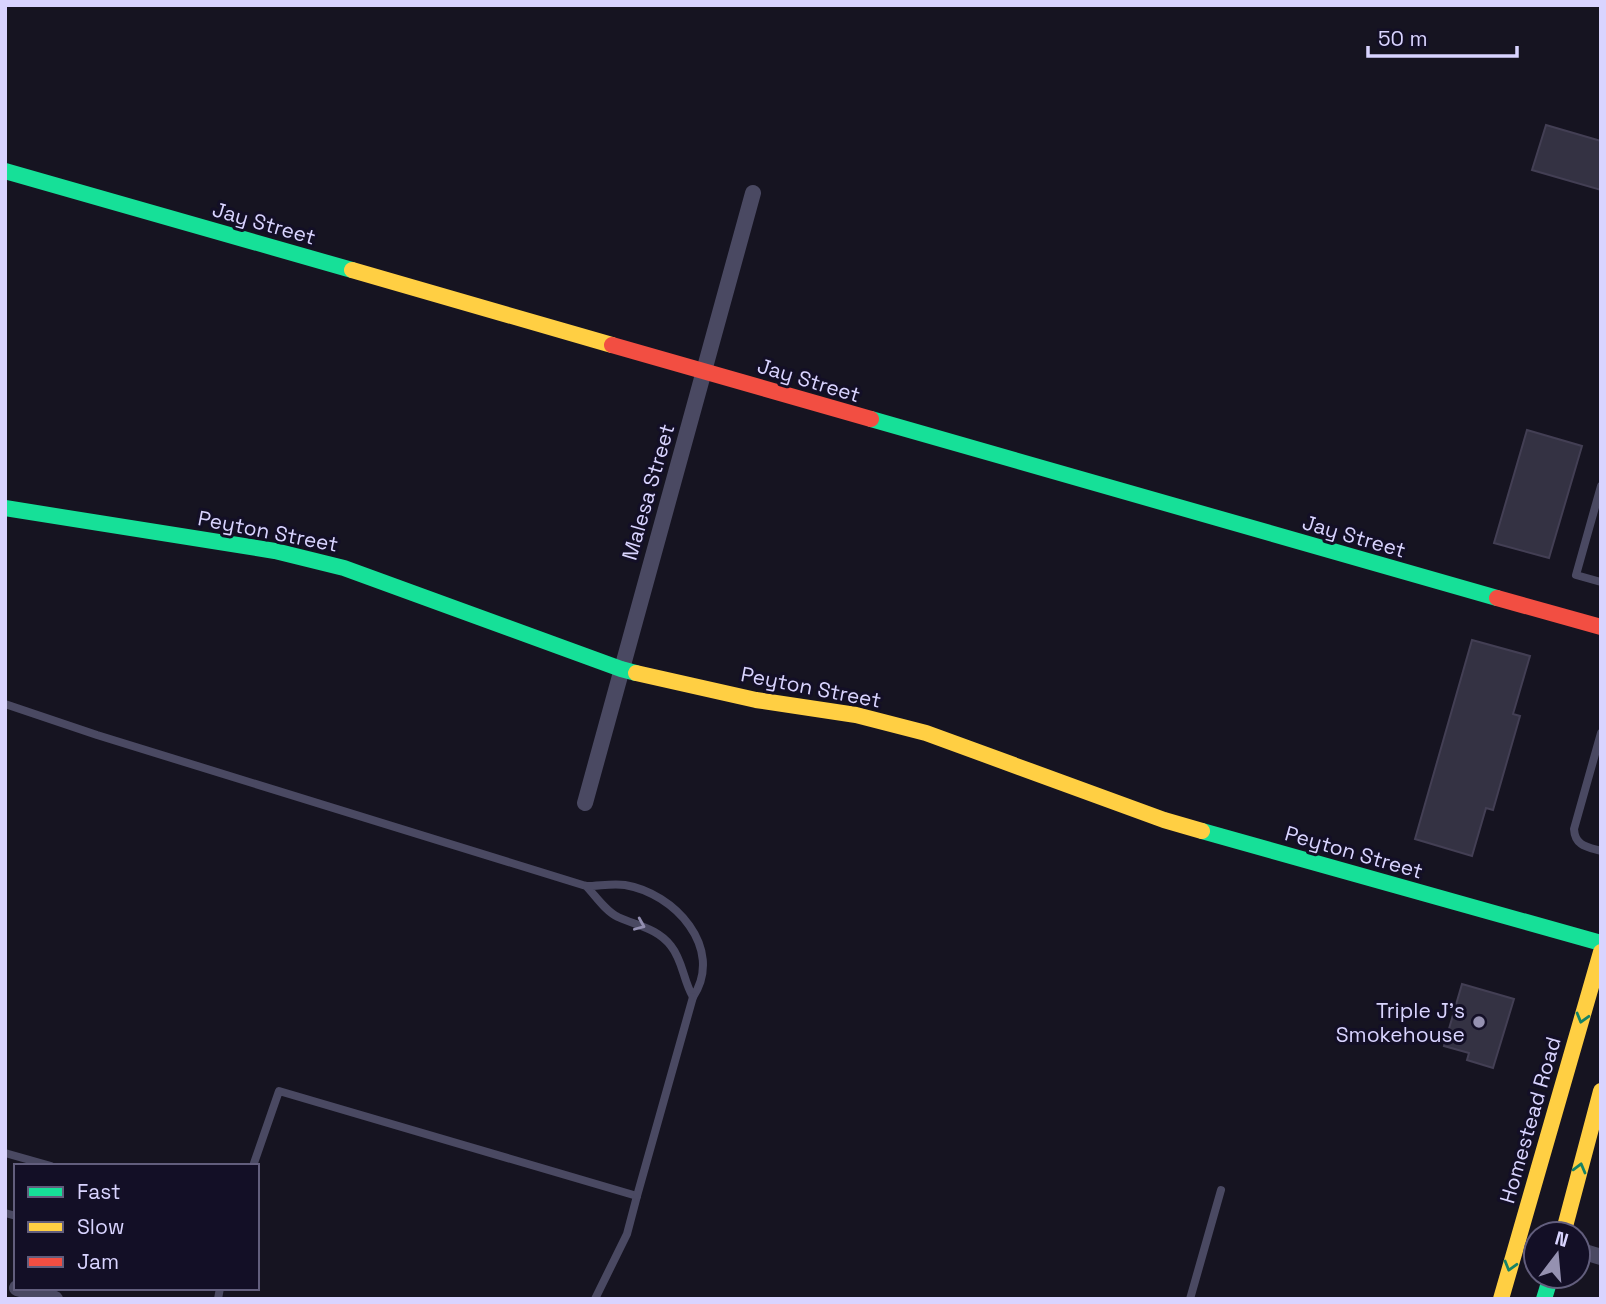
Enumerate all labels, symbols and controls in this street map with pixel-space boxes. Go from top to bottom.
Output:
scale bar [1368,14,1517,58]
text: 50 m [1378,25,1428,52]
street label: Jay Street [209,195,319,251]
street label: Jay Street [754,352,864,408]
street label: Malesa Street [616,421,680,563]
street label: Peyton Street [196,504,340,558]
street label: Jay Street [1299,508,1409,564]
street label: Peyton Street [739,660,883,714]
street label: Peyton Street [1282,819,1426,885]
one-way arrow [633,917,645,931]
place label: Triple J's Smokehouse [1336,997,1465,1048]
one-way arrow [1575,1011,1590,1023]
marker: Triple J's Smokehouse [1471,1014,1487,1030]
street label: Homestead Road [1493,1034,1567,1206]
one-way arrow [1572,1162,1586,1174]
legend [14,1164,259,1290]
text: Fast [77,1178,121,1205]
text: Slow [77,1213,125,1240]
north arrow [1522,1220,1592,1290]
text: N [1552,1225,1571,1253]
text: Jam [77,1248,119,1275]
one-way arrow [1504,1260,1518,1272]

